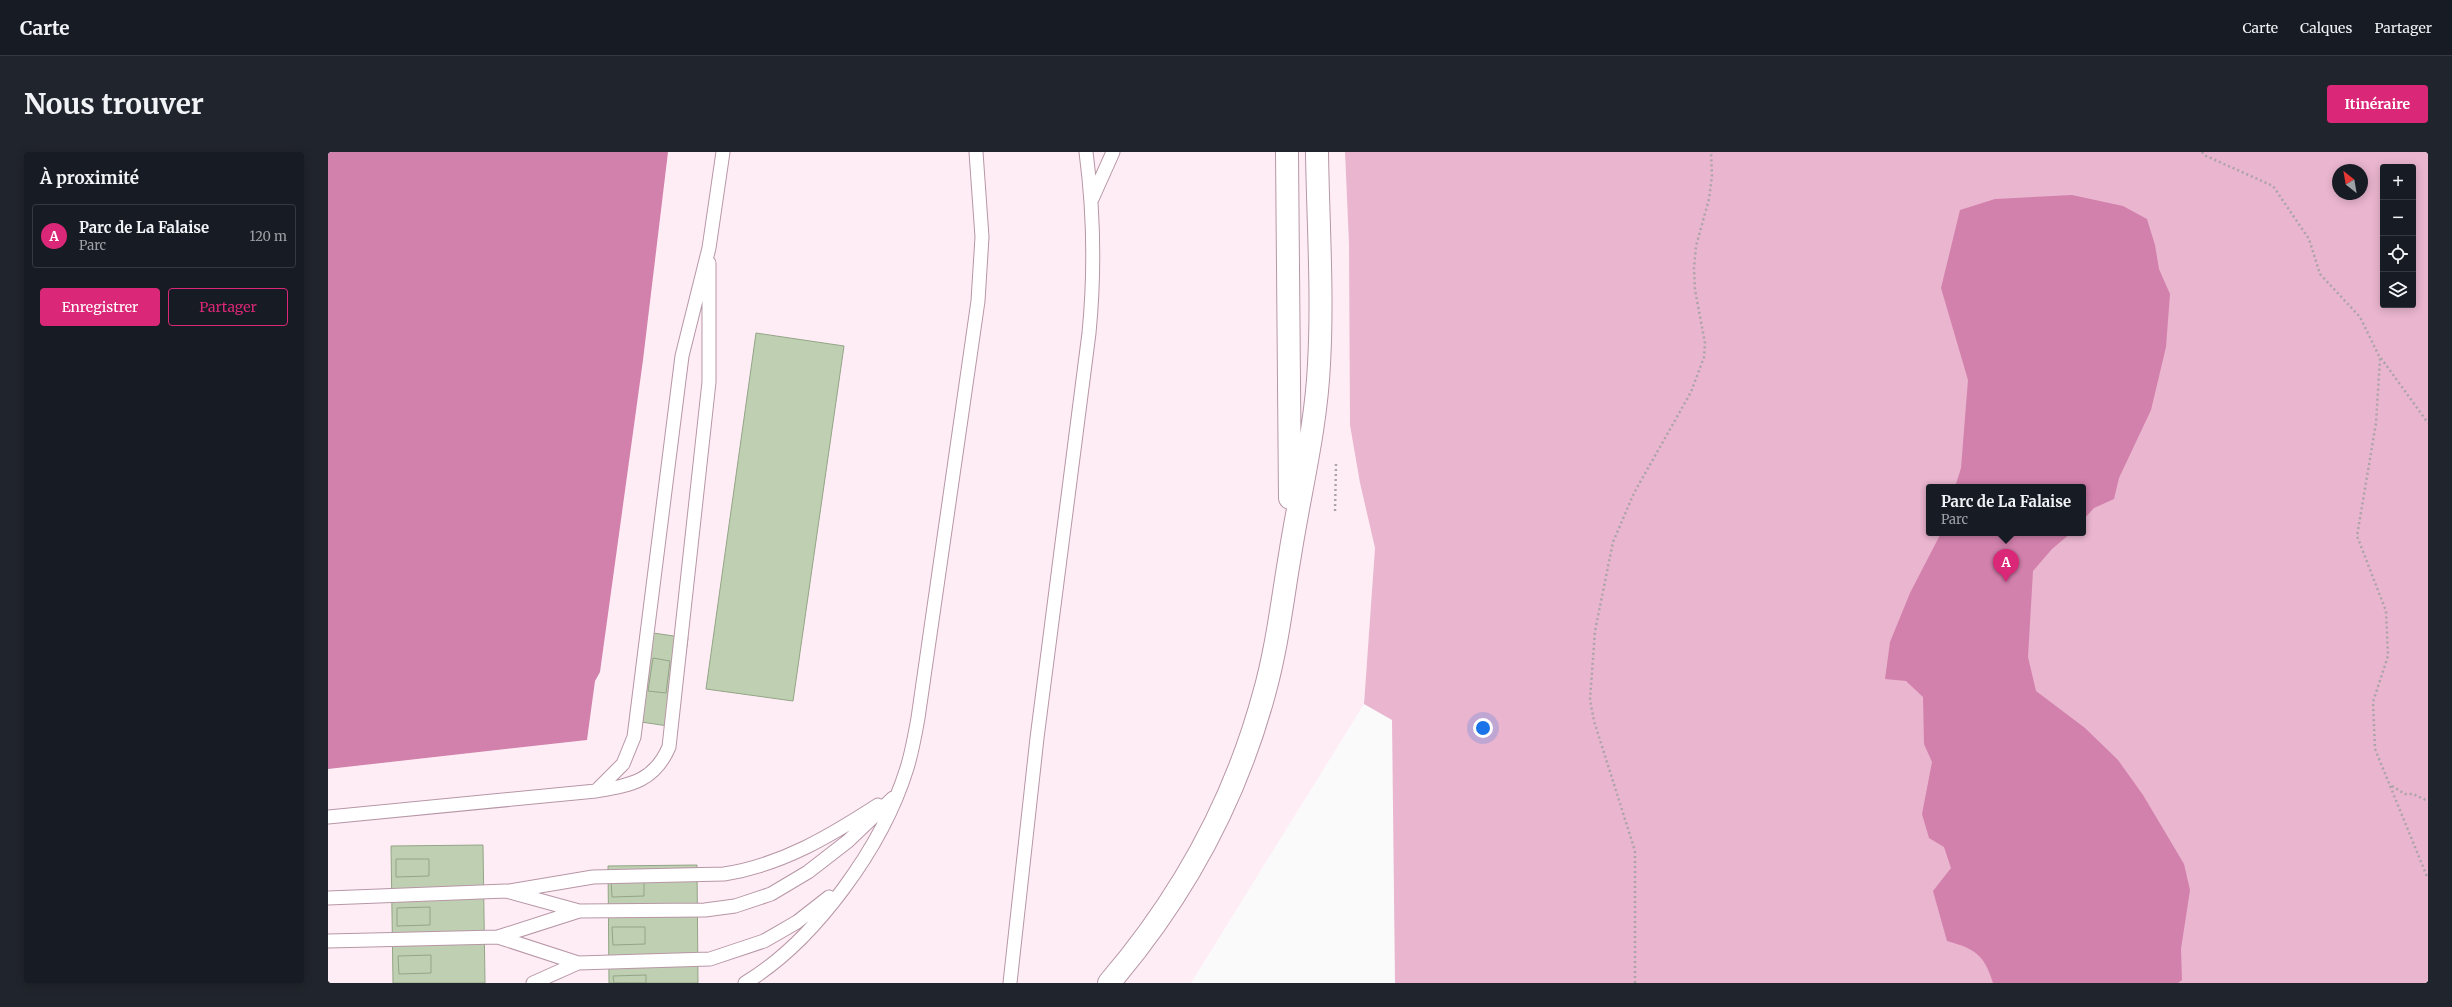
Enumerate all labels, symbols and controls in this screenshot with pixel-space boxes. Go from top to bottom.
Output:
text: Carte [20,16,70,40]
text: Carte [2242,19,2278,37]
text: Calques [2300,19,2352,37]
text: Partager [2374,19,2432,37]
button: Itinéraire [2327,85,2428,123]
text: Nous trouver [24,86,204,122]
north arrow [2332,164,2368,200]
map controls [2380,164,2416,308]
button: + [2380,164,2416,200]
text: À proximité [40,167,139,189]
button: − [2380,200,2416,236]
text: Parc de La Falaise [79,218,209,237]
text: A [49,228,59,245]
text: 120 m [249,228,287,245]
button: locate [2380,236,2416,272]
text: Parc [79,237,106,254]
button: layers [2380,272,2416,308]
button: Enregistrer [40,288,160,326]
button: Partager [168,288,288,326]
popup [1926,484,2086,536]
text: Parc de La Falaise [1941,492,2071,511]
text: Parc [1941,511,1968,528]
pin: A [1993,549,2019,582]
your location [1473,718,1493,738]

